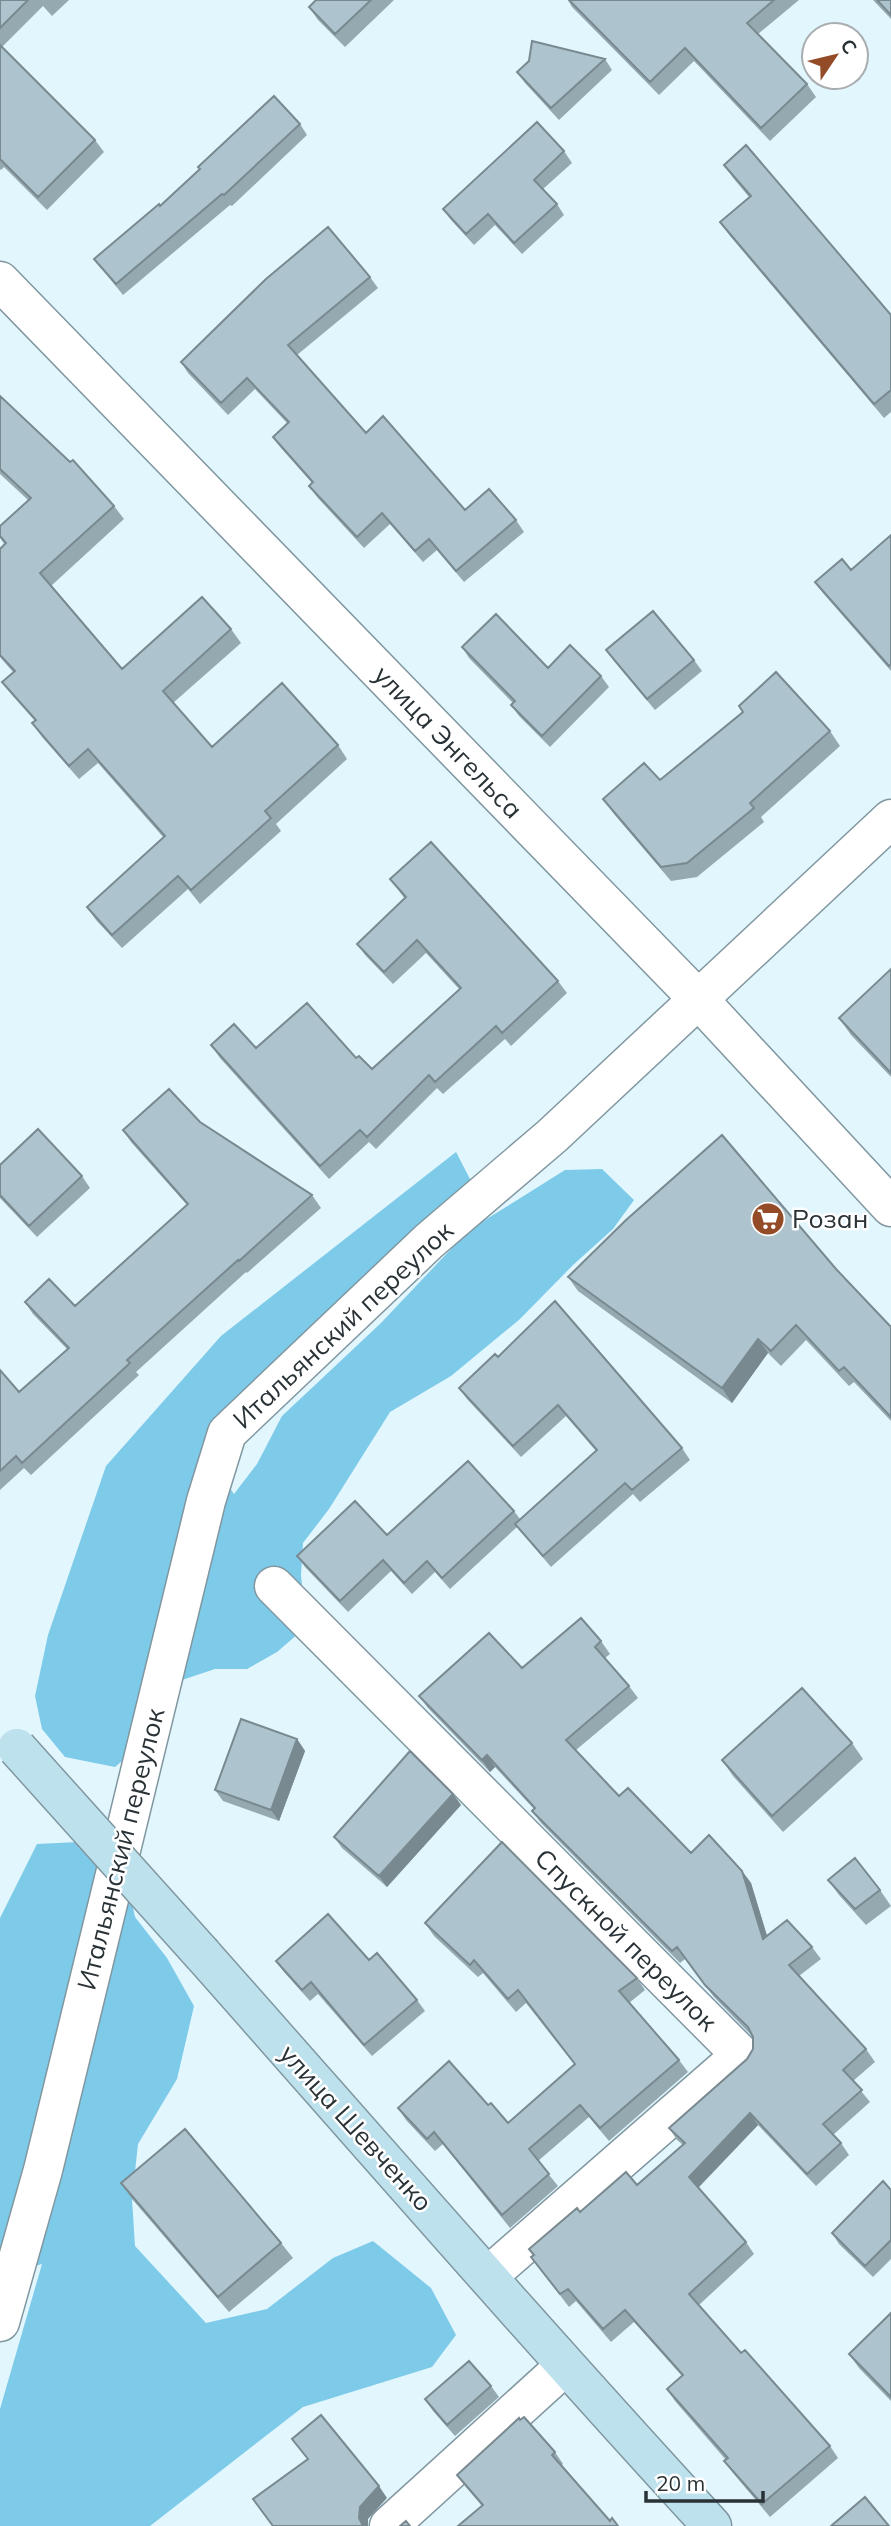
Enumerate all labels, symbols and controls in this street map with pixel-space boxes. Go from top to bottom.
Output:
north arrow [800,21,870,91]
text: С [835,34,862,58]
street label: улица Энгельса [367,658,530,825]
supermarket icon: Розан [749,1200,787,1238]
place label: Розан [792,1202,868,1235]
street label: Итальянский переулок [226,1214,460,1435]
street label: Итальянский переулок [70,1705,172,1993]
street label: Спускной переулок [528,1841,725,2038]
street label: улица Шевченко [273,2037,440,2218]
scale bar [646,2460,763,2504]
text: 20 m [656,2470,705,2496]

